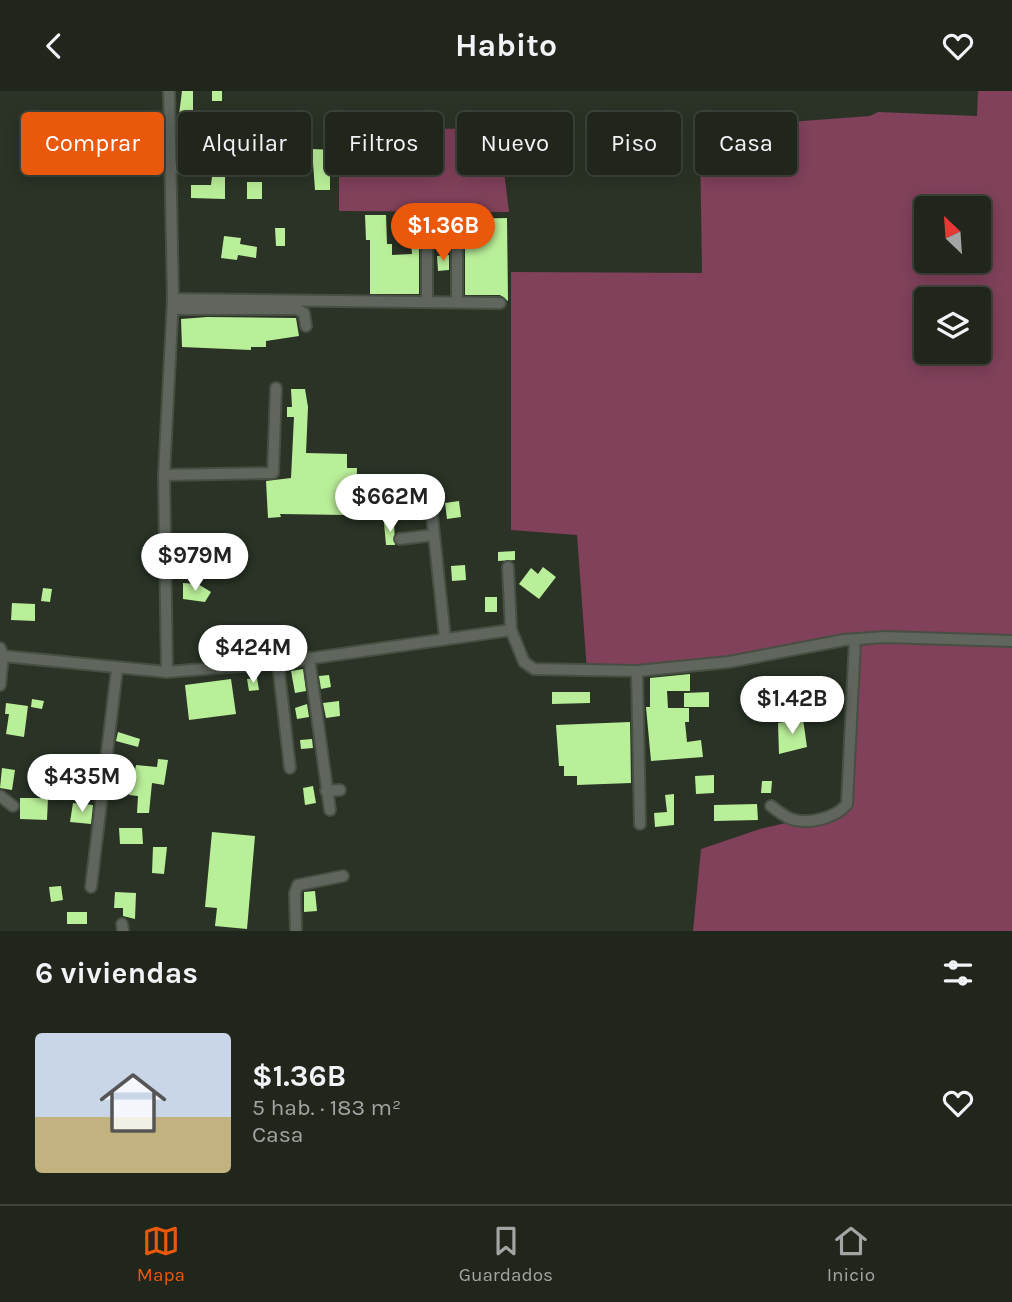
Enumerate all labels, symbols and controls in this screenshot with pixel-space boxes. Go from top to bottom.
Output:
icon: back [35,27,73,65]
text: Habito [455,27,557,64]
icon: heart [939,27,977,65]
chip: Comprar [21,112,164,175]
chip: Alquilar [178,112,311,175]
chip: Filtros [325,112,443,175]
chip: Nuevo [457,112,573,175]
chip: Piso [587,112,681,175]
chip: Casa [695,112,797,175]
north arrow [914,196,990,273]
map controls [914,196,991,364]
pin: $1.36B [386,204,500,263]
text: $1.36B [407,212,479,239]
button: layers [914,287,991,364]
pin: $662M [341,475,439,534]
text: $662M [351,483,429,510]
pin: $979M [146,533,244,593]
text: $979M [157,542,233,569]
pin: $424M [204,625,302,685]
text: $424M [214,634,292,661]
pin: $1.42B [735,677,849,736]
text: $1.42B [756,685,828,712]
pin: $435M [33,755,131,814]
text: $435M [43,763,121,790]
icon: filters [939,954,977,992]
text: 6 viviendas [35,955,198,991]
text: $1.36B [252,1058,346,1094]
icon: home [91,1061,175,1145]
icon: heart [939,1084,977,1122]
text: 5 hab. · 183 m² [252,1094,401,1121]
text: Casa [252,1121,304,1148]
tab: Mapa [137,1222,185,1286]
tab: Guardados [459,1222,553,1286]
tab: Inicio [827,1222,875,1286]

